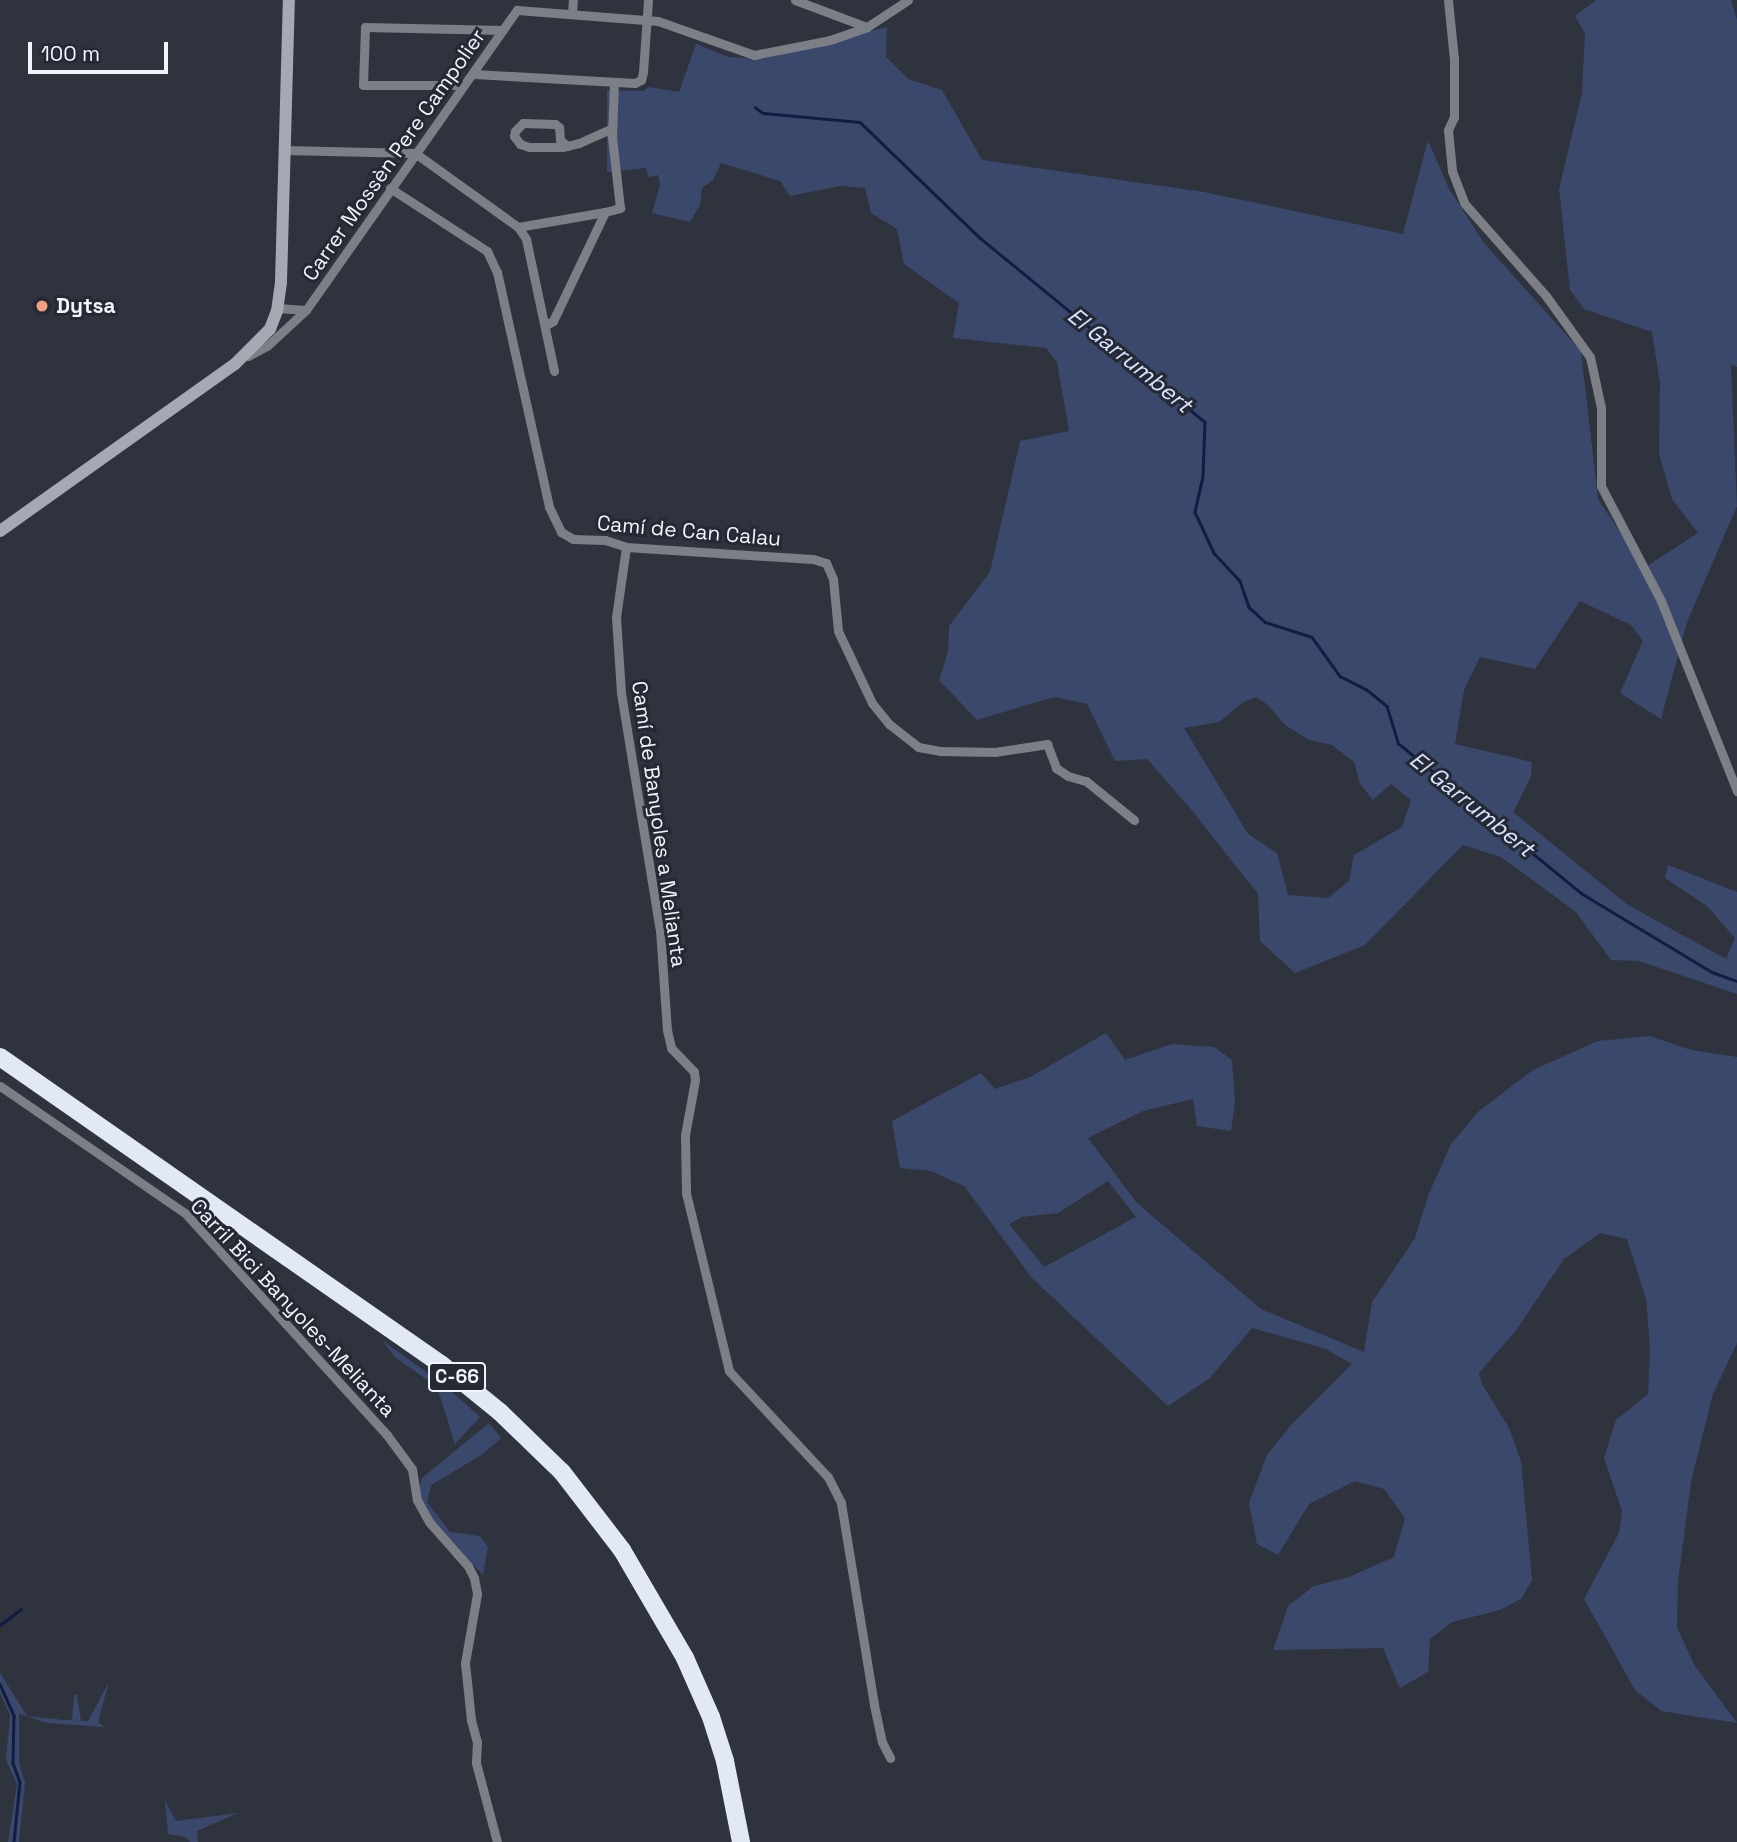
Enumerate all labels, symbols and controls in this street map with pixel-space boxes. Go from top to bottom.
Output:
street label: Carrer Mossèn Pere Campolier [297,24,491,286]
scale bar [32,28,172,72]
text: 100 m [41,40,100,67]
place label: Dytsa [56,293,116,319]
marker: Dytsa [34,298,50,314]
water label: El Garrumbert [1062,302,1198,418]
street label: Camí de Can Calau [596,510,782,552]
street label: Camí de Banyoles a Melianta [626,679,692,969]
water label: El Garrumbert [1404,746,1540,862]
street label: Carril Bici Banyoles-Melianta [185,1194,401,1422]
road number: C-66 [427,1362,487,1392]

